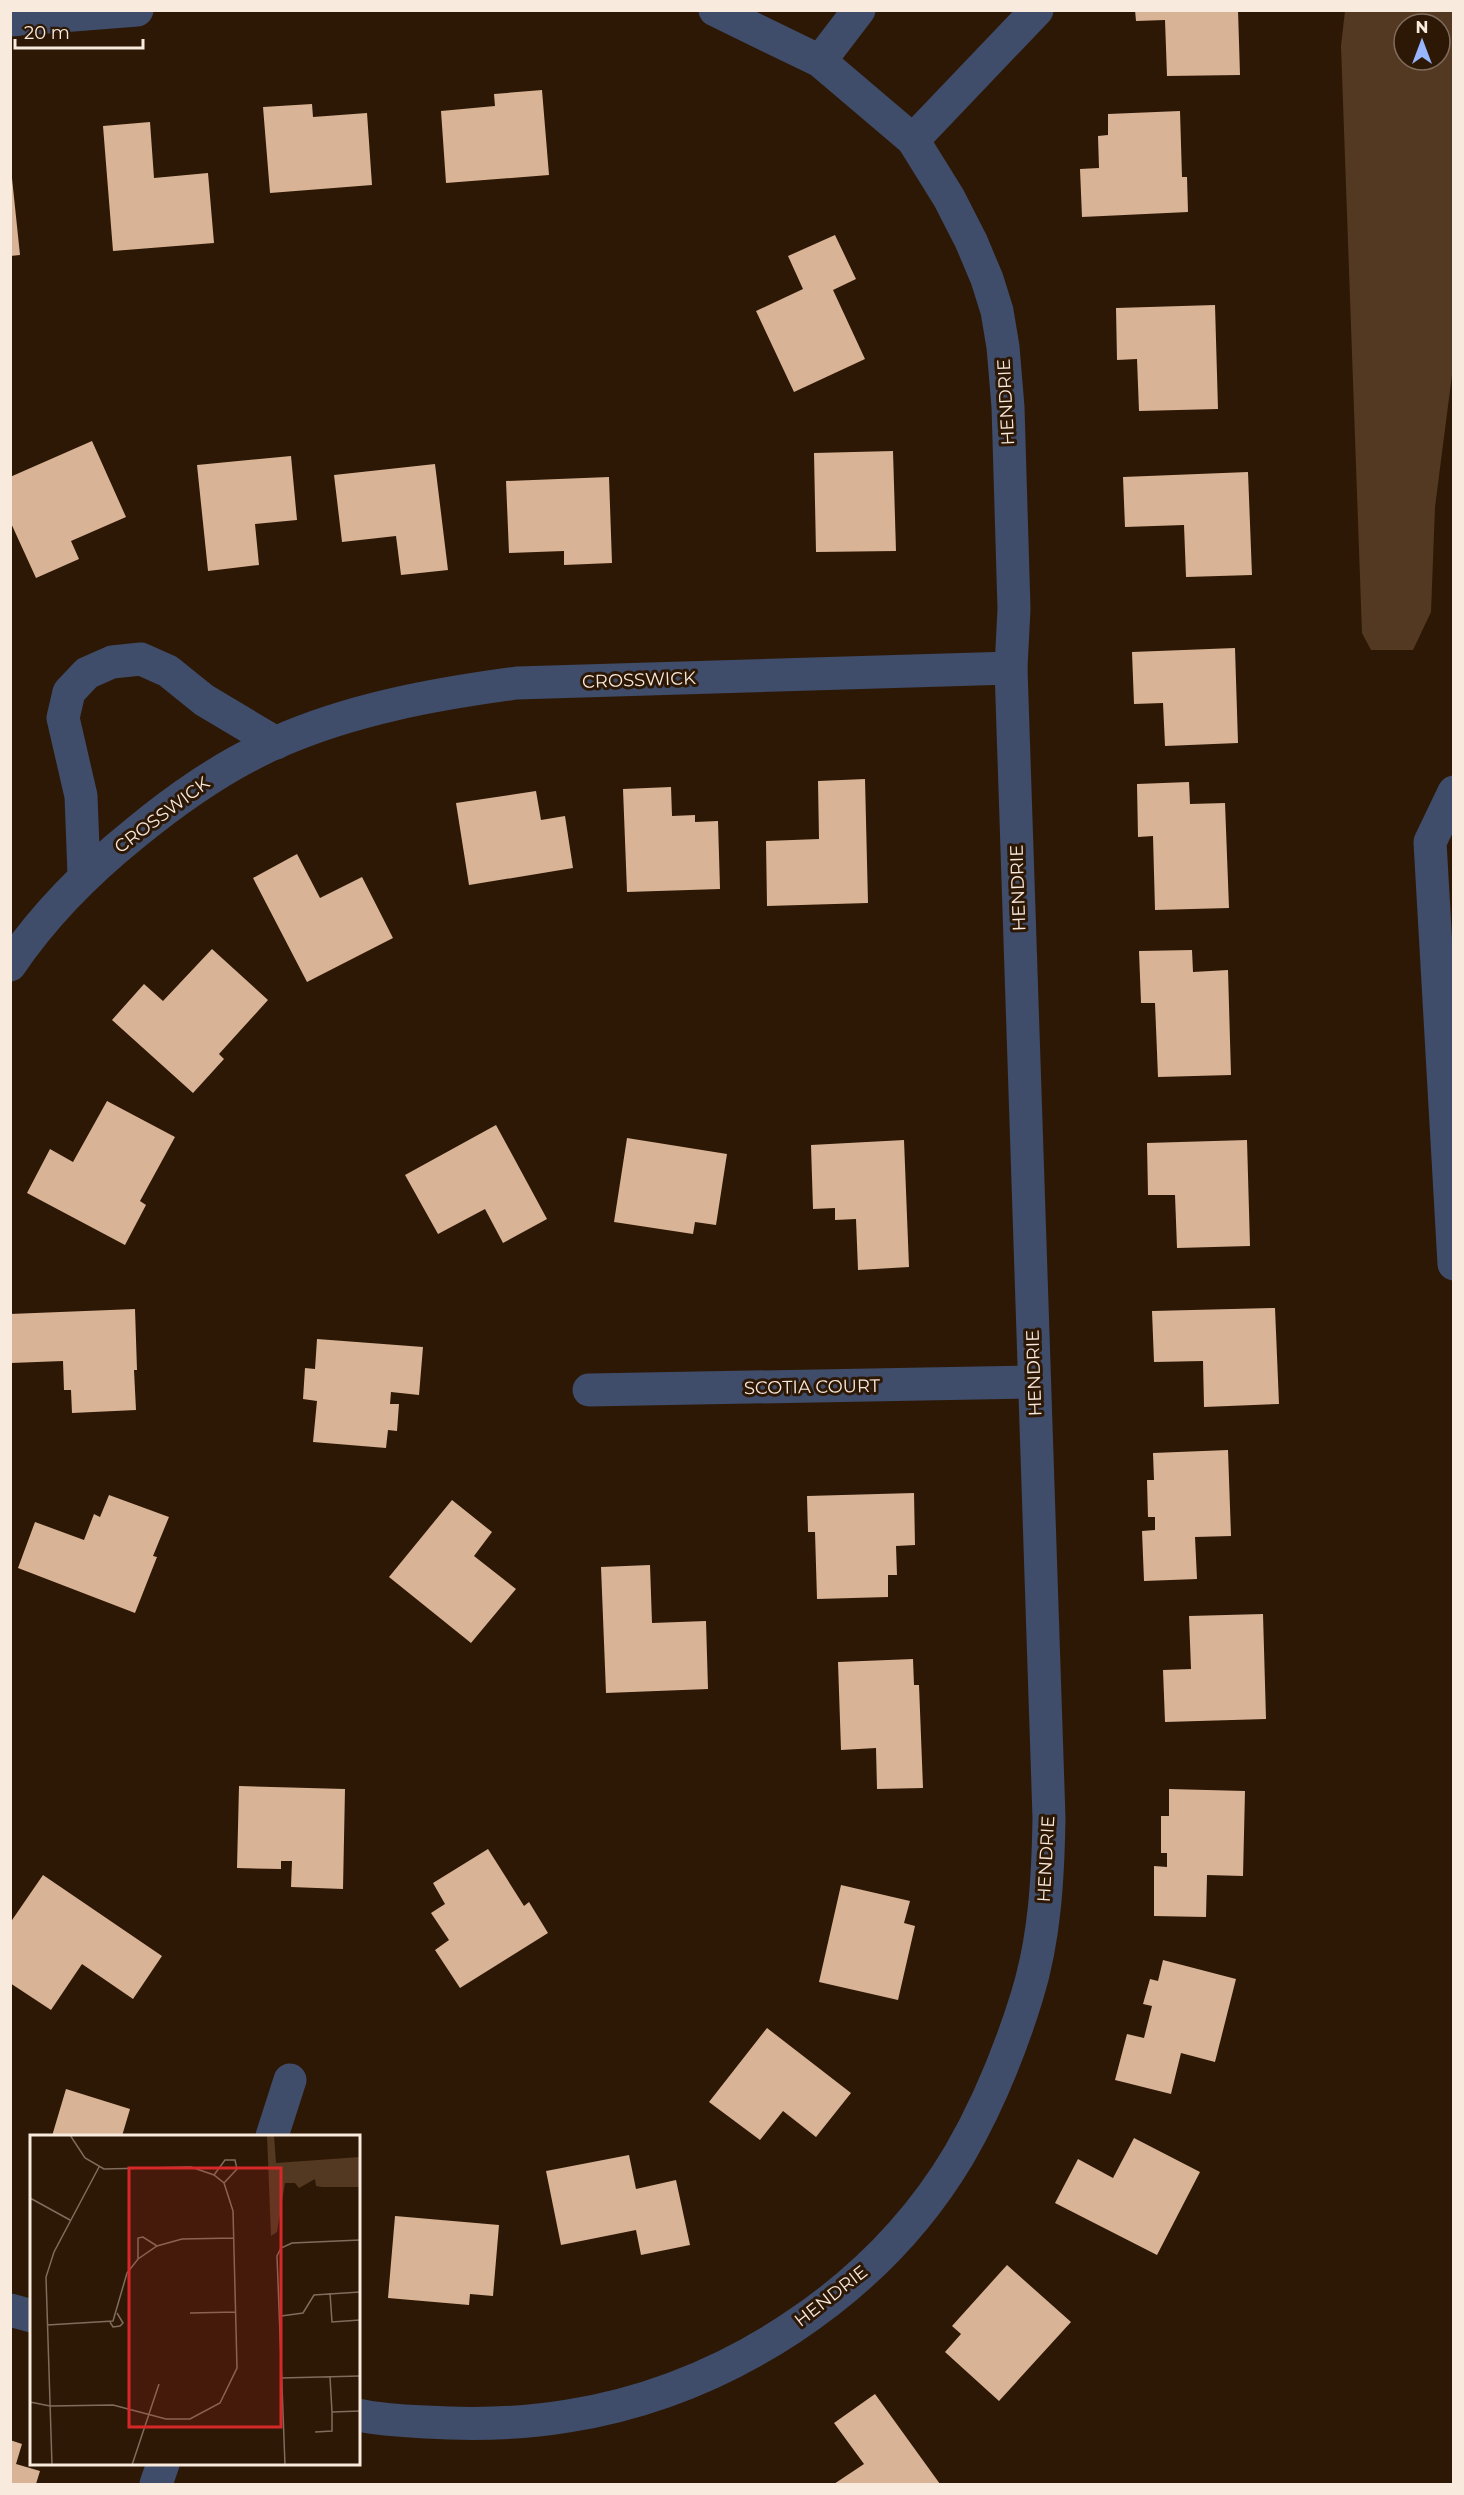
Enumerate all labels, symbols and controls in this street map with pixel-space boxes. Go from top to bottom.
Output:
scale bar [15,12,142,50]
north arrow [1392,12,1452,72]
text: N [1416,18,1428,37]
text: 20 m [24,22,70,44]
street label: HENDRIE [993,358,1019,446]
street label: CROSSWICK [582,667,696,693]
street label: CROSSWICK [110,772,214,858]
street label: HENDRIE [1005,844,1031,932]
street label: HENDRIE [1021,1329,1047,1417]
street label: SCOTIA COURT [744,1375,881,1399]
street label: HENDRIE [1033,1815,1059,1903]
inset map [30,2135,360,2465]
street label: HENDRIE [790,2261,872,2331]

